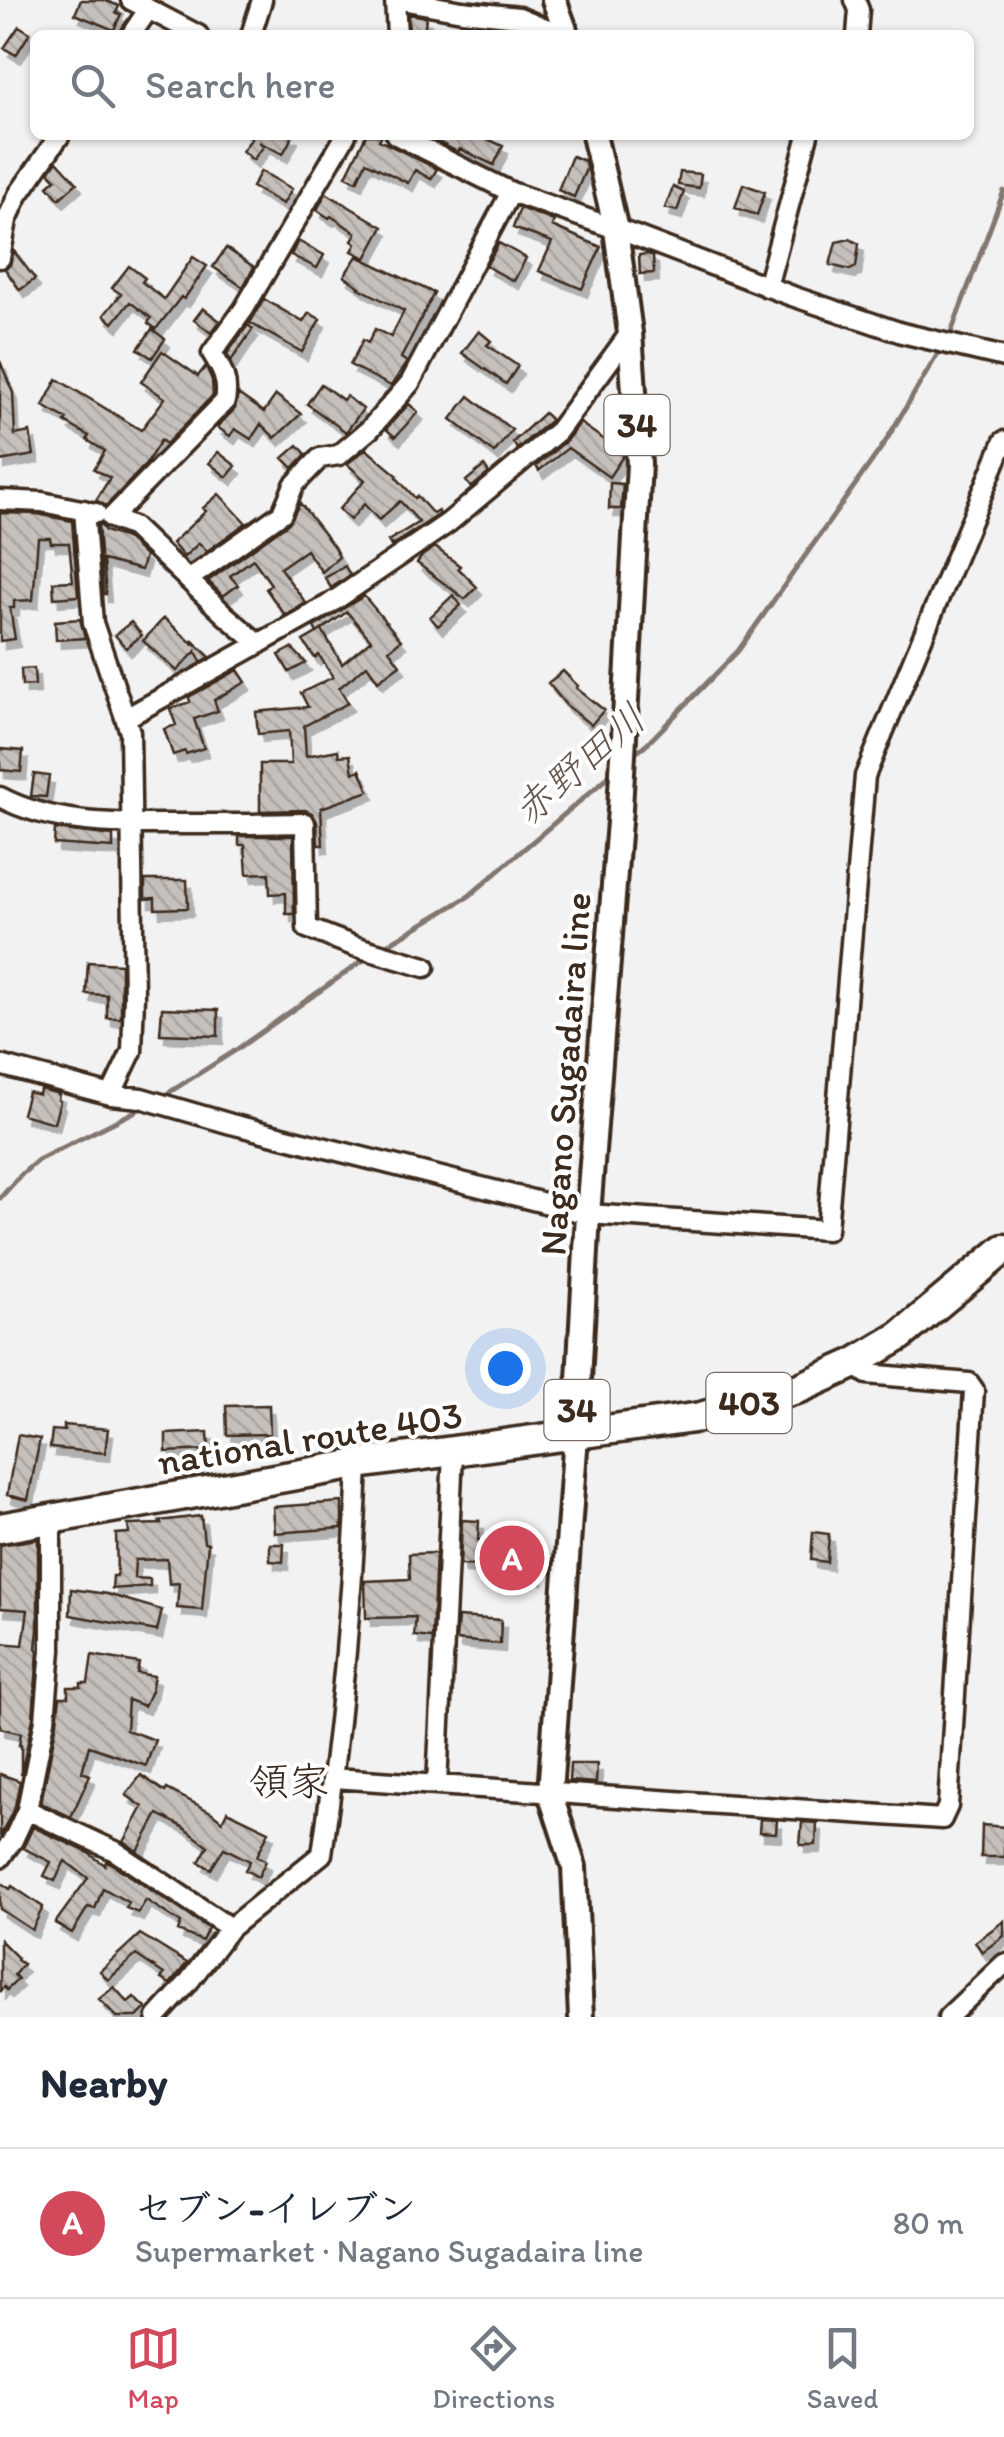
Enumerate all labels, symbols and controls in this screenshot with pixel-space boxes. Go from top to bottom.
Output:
search box [30,30,974,140]
icon: search [65,58,120,113]
text: Search here [145,62,336,108]
road number: 34 [604,395,670,455]
water label: 赤野田川 [503,693,655,835]
street label: Nagano Sugadaira line [529,891,601,1257]
your location [480,1343,531,1394]
road number: 403 [706,1373,792,1433]
road number: 34 [544,1380,610,1440]
street label: national route 403 [154,1391,466,1485]
pin: A [480,1520,544,1596]
district label: 領家 [249,1757,329,1805]
text: Nearby [40,2057,167,2108]
text: セブン-イレブン [135,2185,416,2231]
text: A [62,2204,83,2242]
text: 80 m [893,2204,964,2242]
text: Supermarket · Nagano Sugadaira line [135,2232,644,2270]
tab: Map [126,2321,181,2415]
tab: Directions [432,2321,555,2415]
tab: Saved [807,2321,878,2415]

